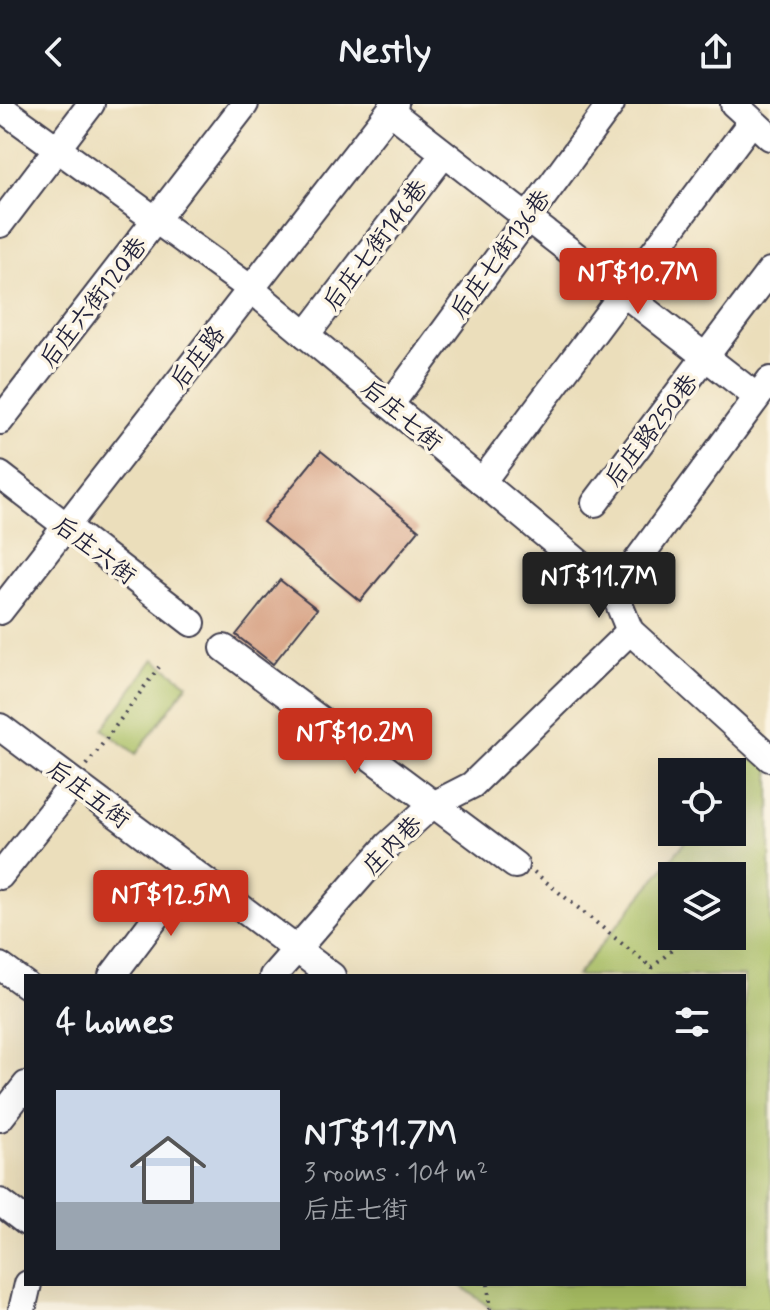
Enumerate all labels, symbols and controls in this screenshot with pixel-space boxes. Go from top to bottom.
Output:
text: Nestly [339,29,431,76]
icon: back [32,30,76,74]
icon: share [694,30,738,74]
street label: 后庄七街146巷 [317,174,436,318]
street label: 后庄七街136巷 [444,184,558,326]
street label: 后庄六街120巷 [33,231,155,375]
pin: NT$10.7M [555,248,721,316]
text: NT$10.7M [578,257,698,291]
street label: 后庄路 [164,320,233,396]
street label: 后庄路250巷 [598,368,706,494]
street label: 后庄七街 [354,373,448,459]
street label: 后庄六街 [46,510,142,592]
pin: NT$11.7M [516,552,682,620]
text: NT$11.7M [540,561,658,595]
pin: NT$10.2M [272,708,438,776]
text: NT$10.2M [296,717,414,751]
street label: 后庄五街 [40,754,136,836]
map controls [658,758,746,950]
button: locate [658,758,746,846]
street label: 庄內巷 [357,810,429,882]
button: layers [658,862,746,950]
pin: NT$12.5M [88,870,254,938]
text: NT$12.5M [111,879,231,913]
text: 4 homes [56,1000,174,1045]
icon: filters [670,1000,714,1044]
text: NT$11.7M [304,1112,457,1157]
icon: home [120,1122,216,1218]
text: 3 rooms · 104 m² [304,1157,488,1191]
text: 后庄七街 [304,1194,408,1228]

